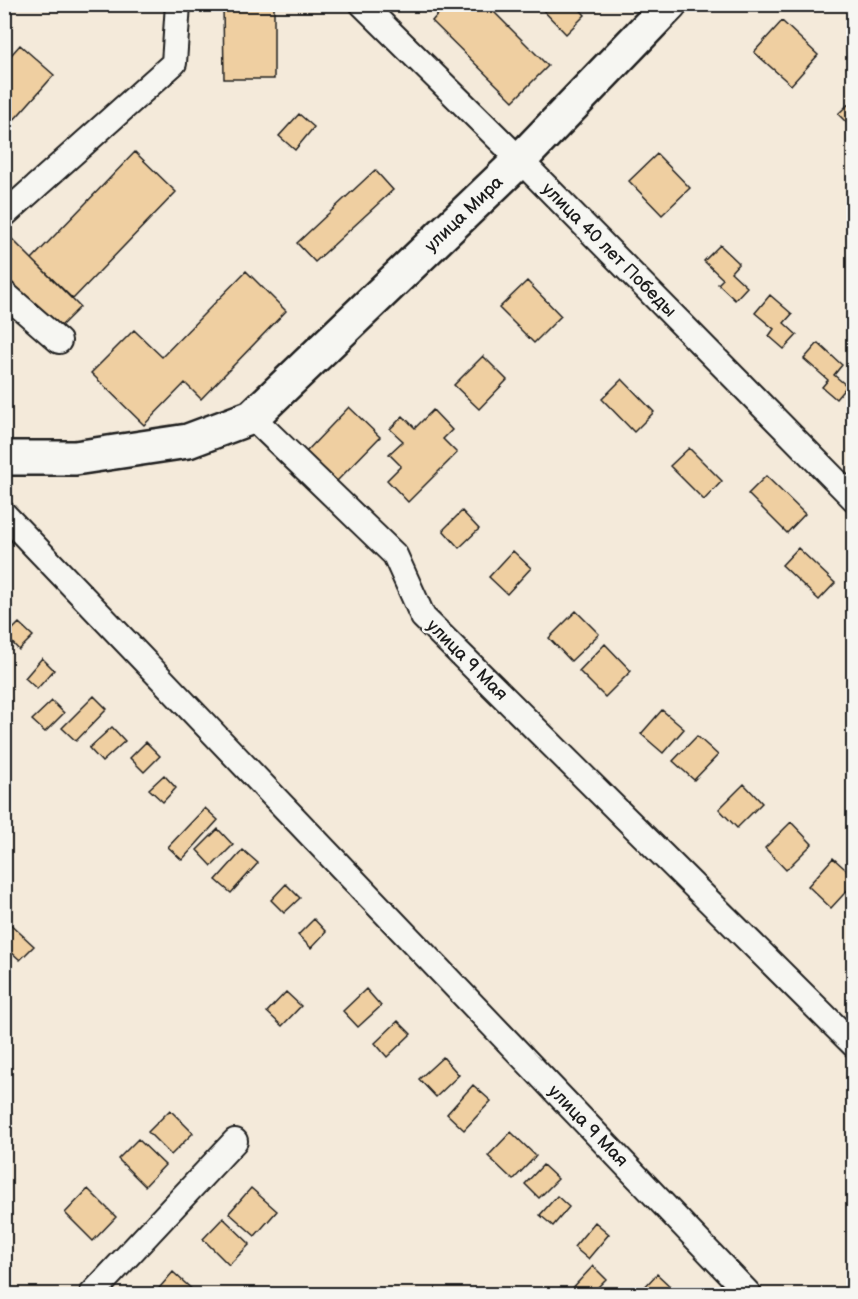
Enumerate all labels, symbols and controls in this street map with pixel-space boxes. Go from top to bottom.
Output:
street label: улица Мира [421,171,508,256]
street label: улица 40 лет Победы [537,178,681,322]
street label: улица 9 Мая [422,615,512,705]
street label: улица 9 Мая [544,1081,632,1171]

